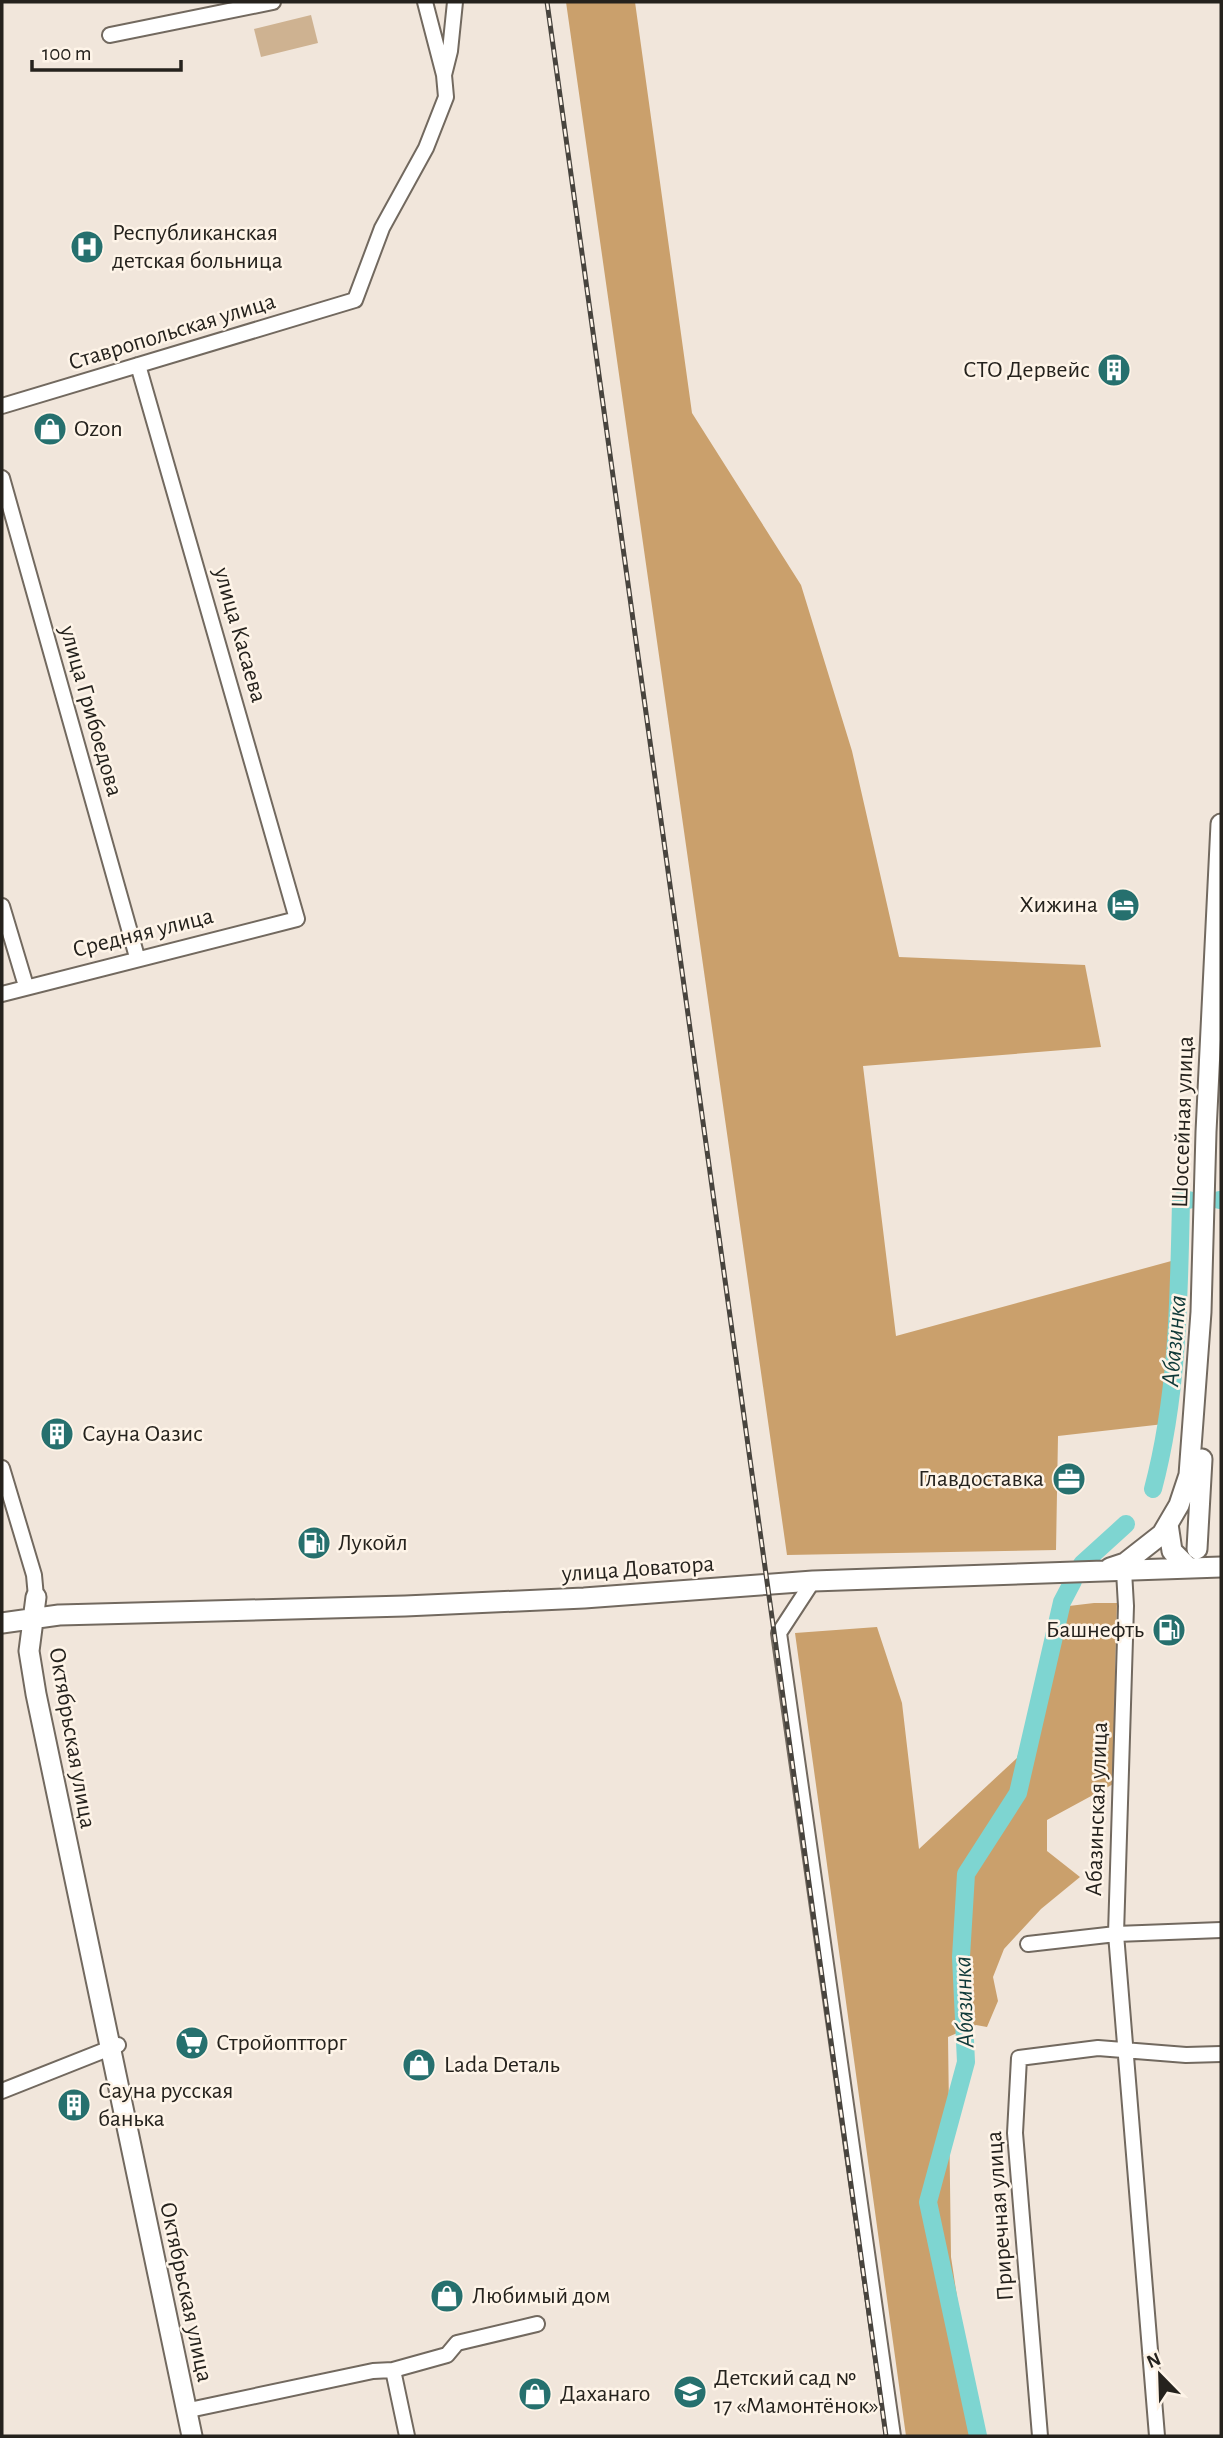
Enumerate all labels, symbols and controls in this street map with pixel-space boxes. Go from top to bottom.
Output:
scale bar [32,28,180,72]
text: 100 m [42,43,92,64]
place label: Республиканская детская больница [112,221,283,273]
hospital icon: Республиканская детская больница [68,228,106,266]
street label: Ставропольская улица [66,289,278,375]
building icon: СТО Дервейс [1095,351,1133,389]
place label: СТО Дервейс [963,358,1090,382]
shop icon: Ozon [31,410,69,448]
place label: Ozon [74,417,123,441]
street label: улица Касаева [209,564,271,705]
street label: улица Грибоедова [55,622,127,799]
hotel icon: Хижина [1104,886,1142,924]
place label: Хижина [1019,893,1098,917]
street label: Средняя улица [70,904,216,962]
street label: Шоссейная улица [1168,1035,1198,1208]
water label: Абазинка [1157,1294,1191,1389]
building icon: Сауна Оазис [38,1415,76,1453]
place label: Сауна Оазис [82,1422,203,1446]
office icon: Главдоставка [1050,1460,1088,1498]
place label: Главдоставка [918,1467,1044,1491]
fuel station icon: Лукойл [295,1524,333,1562]
place label: Лукойл [338,1531,408,1555]
street label: улица Доватора [560,1552,715,1586]
fuel station icon: Башнефть [1150,1611,1188,1649]
place label: Башнефть [1046,1618,1144,1642]
street label: Октябрьская улица [44,1645,100,1831]
street label: Абазинская улица [1082,1721,1112,1897]
water label: Абазинка [949,1956,979,2049]
supermarket icon: Стройоптторг [173,2024,211,2062]
place label: Стройоптторг [216,2031,348,2055]
shop icon: Lada Dеталь [400,2046,438,2084]
place label: Lada Dеталь [444,2053,560,2077]
place label: Сауна русская банька [98,2079,234,2131]
building icon: Сауна русская банька [55,2086,93,2124]
street label: Приречная улица [982,2130,1018,2302]
street label: Октябрьская улица [155,2200,217,2384]
shop icon: Любимый дом [428,2277,466,2315]
place label: Любимый дом [472,2284,610,2308]
north arrow [1125,2340,1195,2410]
text: N [1144,2349,1164,2372]
place label: Детский сад № 17 «Мамонтёнок» [714,2366,879,2418]
school or university icon: Детский сад № 17 «Мамонтёнок» [671,2373,709,2411]
shop icon: Даханаго [516,2375,554,2413]
place label: Даханаго [560,2382,650,2406]

